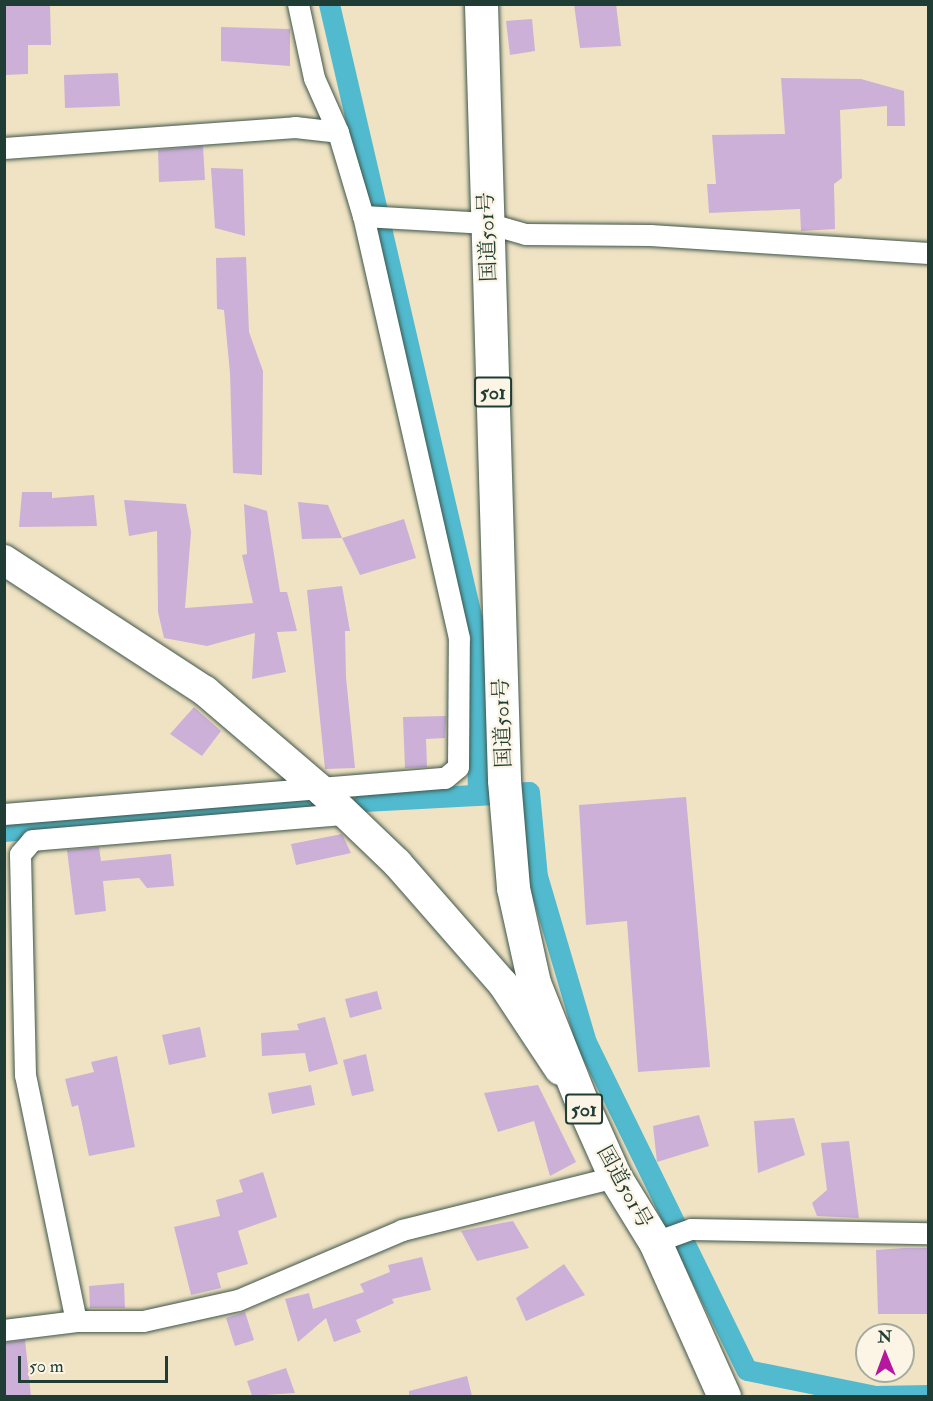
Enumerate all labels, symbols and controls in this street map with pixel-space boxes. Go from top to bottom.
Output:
street label: 国道501号 [474,192,502,282]
road number: 501 [474,375,512,409]
street label: 国道501号 [489,678,517,768]
road number: 501 [564,1092,604,1126]
street label: 国道501号 [591,1141,657,1233]
north arrow [855,1323,915,1383]
text: N [877,1327,892,1347]
scale bar [21,1344,171,1382]
text: 50 m [29,1355,64,1378]

